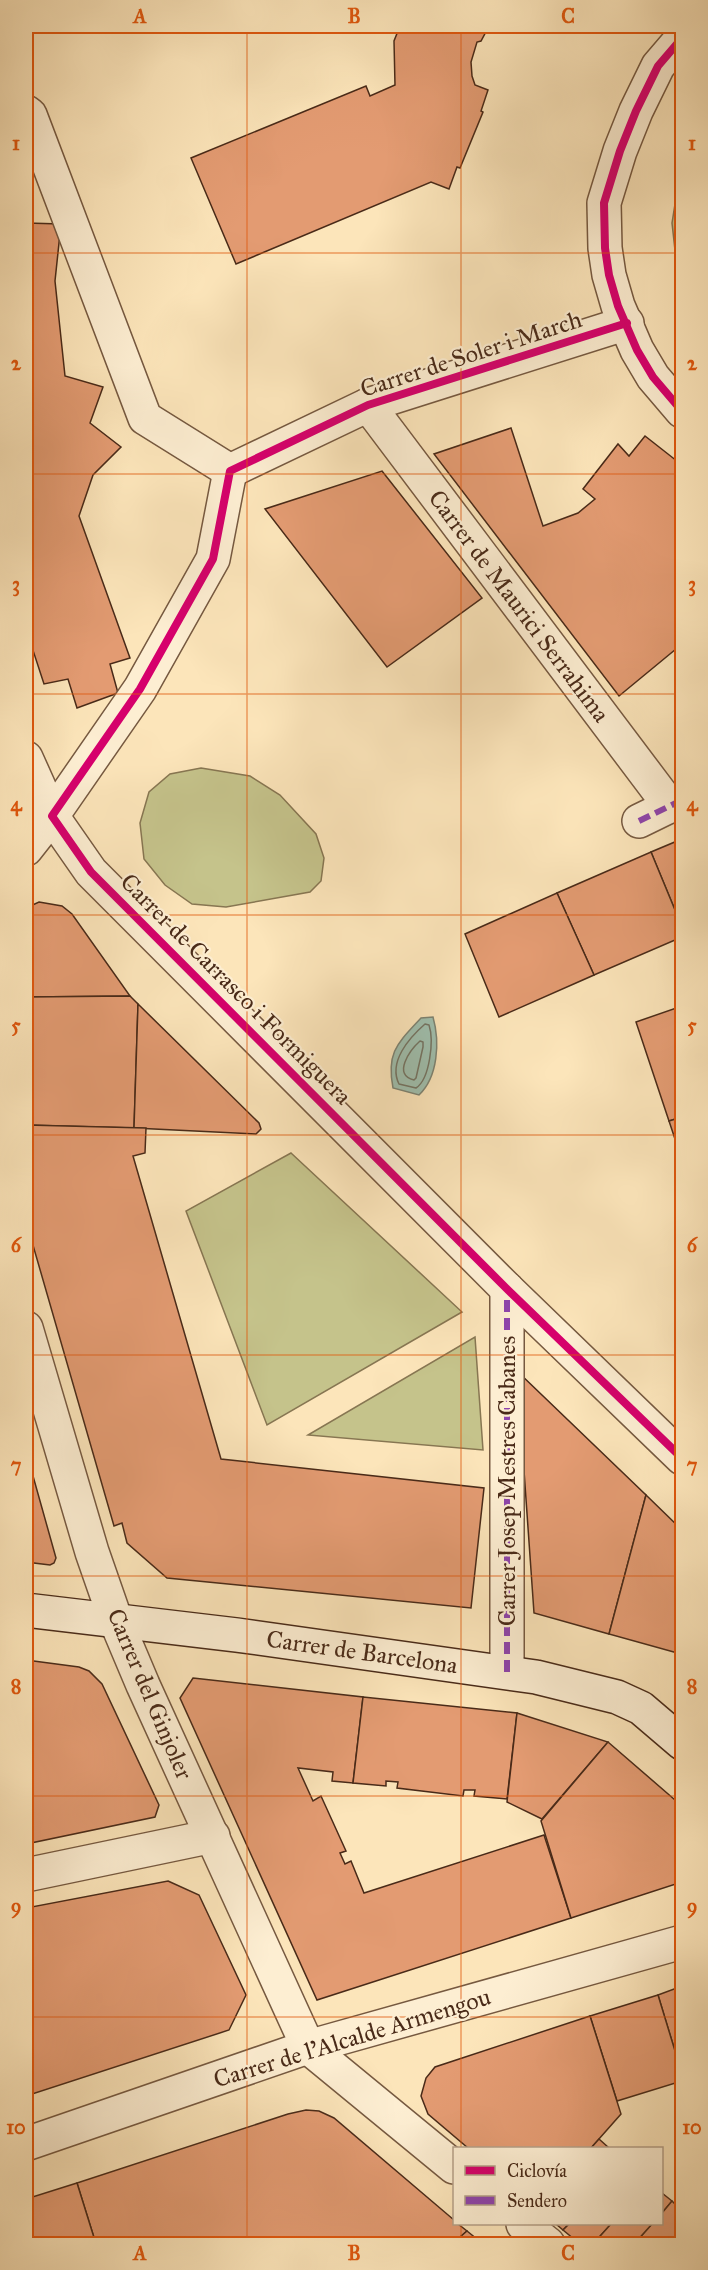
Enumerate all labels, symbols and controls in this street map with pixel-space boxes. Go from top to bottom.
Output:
text: A [131,4,147,28]
text: B [347,4,361,28]
text: C [561,4,575,28]
text: 1 [12,131,20,155]
text: 1 [688,131,696,155]
street label: Carrer de Soler i March [356,304,586,404]
text: 2 [11,351,22,375]
text: 2 [687,351,698,375]
street label: Carrer de Maurici Serrahima [422,484,617,729]
text: 3 [12,572,20,597]
text: 3 [688,572,696,597]
text: 4 [10,792,22,817]
text: 4 [686,792,698,817]
street label: Carrer de Carrasco i Formiguera [114,867,359,1112]
text: 5 [11,1013,21,1037]
text: 5 [687,1013,697,1037]
text: 6 [11,1233,23,1257]
text: 6 [687,1233,699,1257]
street label: Carrer Josep Mestres Cabanes [492,1336,522,1626]
text: 7 [11,1453,22,1477]
text: 7 [687,1453,698,1477]
street label: Carrer del Ginjoler [100,1604,200,1784]
street label: Carrer de Barcelona [265,1624,460,1680]
text: 8 [11,1674,21,1698]
text: 8 [687,1674,697,1698]
text: 9 [11,1894,21,1919]
text: 9 [687,1894,697,1919]
street label: Carrer de l'Alcalde Armengou [210,1981,494,2094]
text: 10 [6,2115,26,2139]
text: 10 [682,2115,702,2139]
legend [453,2147,663,2225]
text: Ciclovía [507,2160,567,2182]
text: Sendero [507,2190,567,2212]
text: A [131,2241,147,2265]
text: B [347,2241,361,2265]
text: C [561,2241,575,2265]

